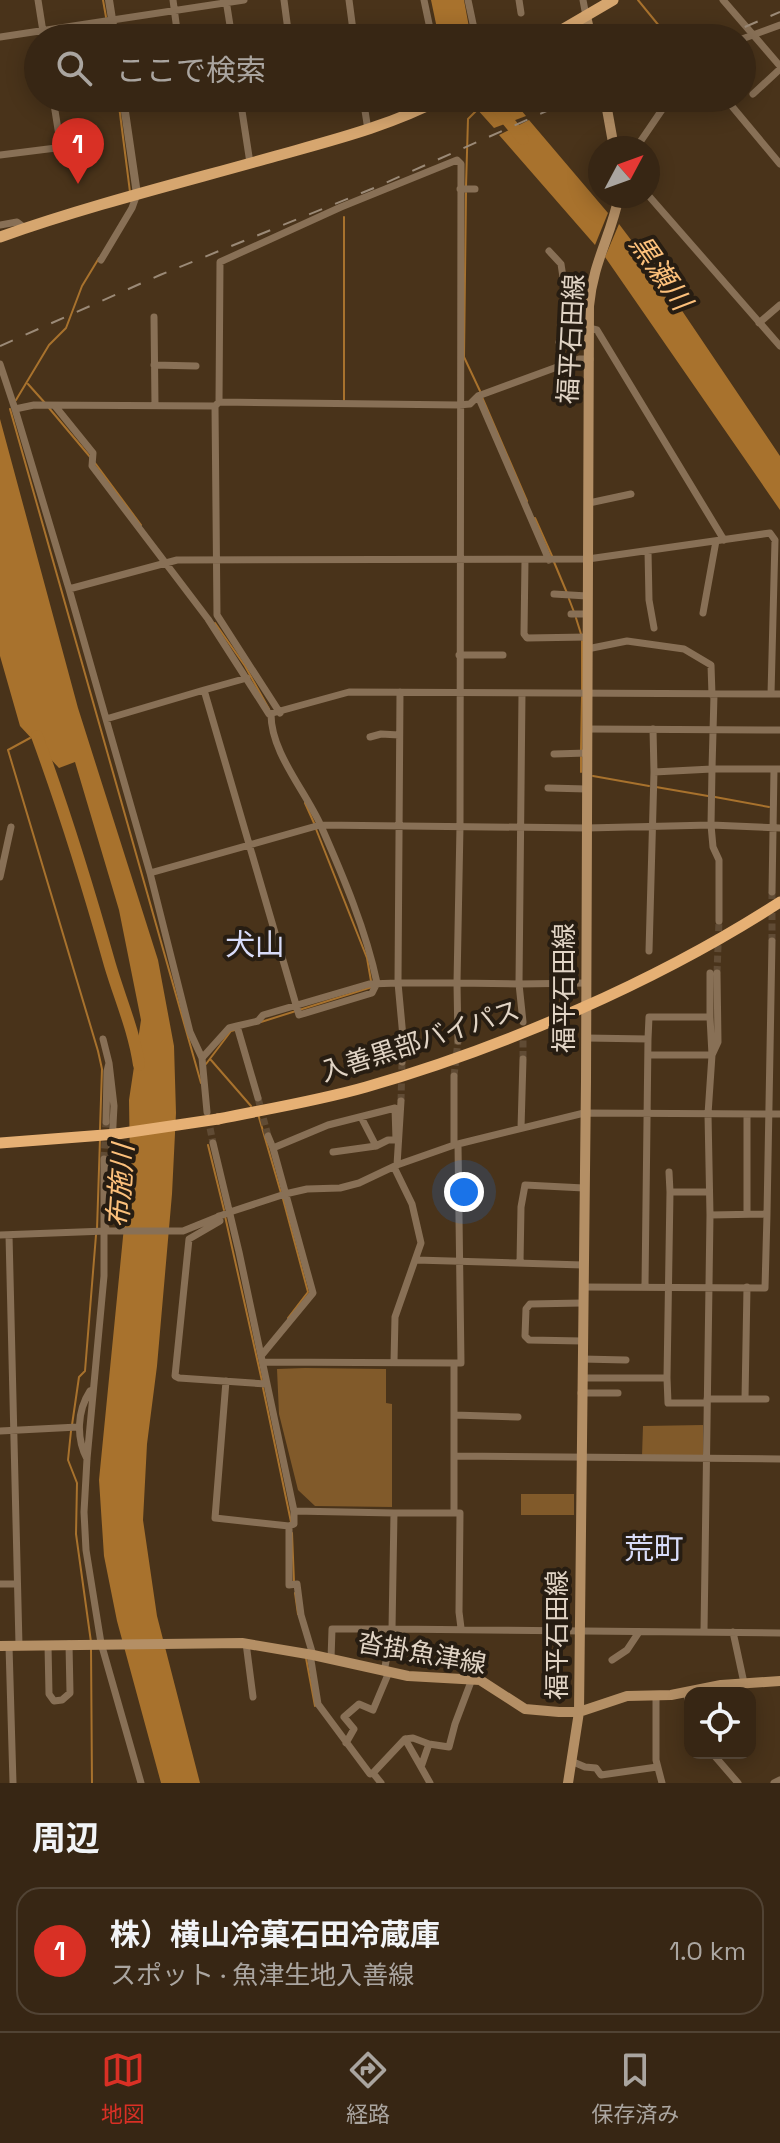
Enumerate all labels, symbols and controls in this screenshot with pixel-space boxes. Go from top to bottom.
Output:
search box [24,24,756,112]
icon: search [52,46,96,90]
text: ここで検索 [116,51,266,90]
pin: 1 [52,118,104,184]
north arrow [588,136,660,208]
water label: 黒瀬川 [622,227,702,319]
street label: 福平石田線 [551,273,591,405]
street label: 福平石田線 [547,923,581,1053]
district label: 犬山 [225,925,285,964]
street label: 入善黒部バイパス [316,993,524,1089]
water label: 布施川 [99,1140,141,1229]
your location [444,1172,484,1212]
district label: 荒町 [624,1529,684,1568]
street label: 福平石田線 [540,1570,574,1700]
street label: 沓掛魚津線 [355,1625,489,1681]
map controls [684,1687,756,1759]
button: locate [684,1687,756,1759]
text: 周辺 [32,1817,100,1860]
text: 株）横山冷菓石田冷蔵庫 [110,1915,440,1954]
text: 1 [54,1934,66,1968]
text: 1.0 km [669,1934,746,1968]
text: スポット · 魚津生地入善線 [110,1958,414,1992]
tab: 地図 [101,2048,145,2128]
tab: 経路 [346,2048,390,2128]
tab: 保存済み [591,2048,679,2128]

